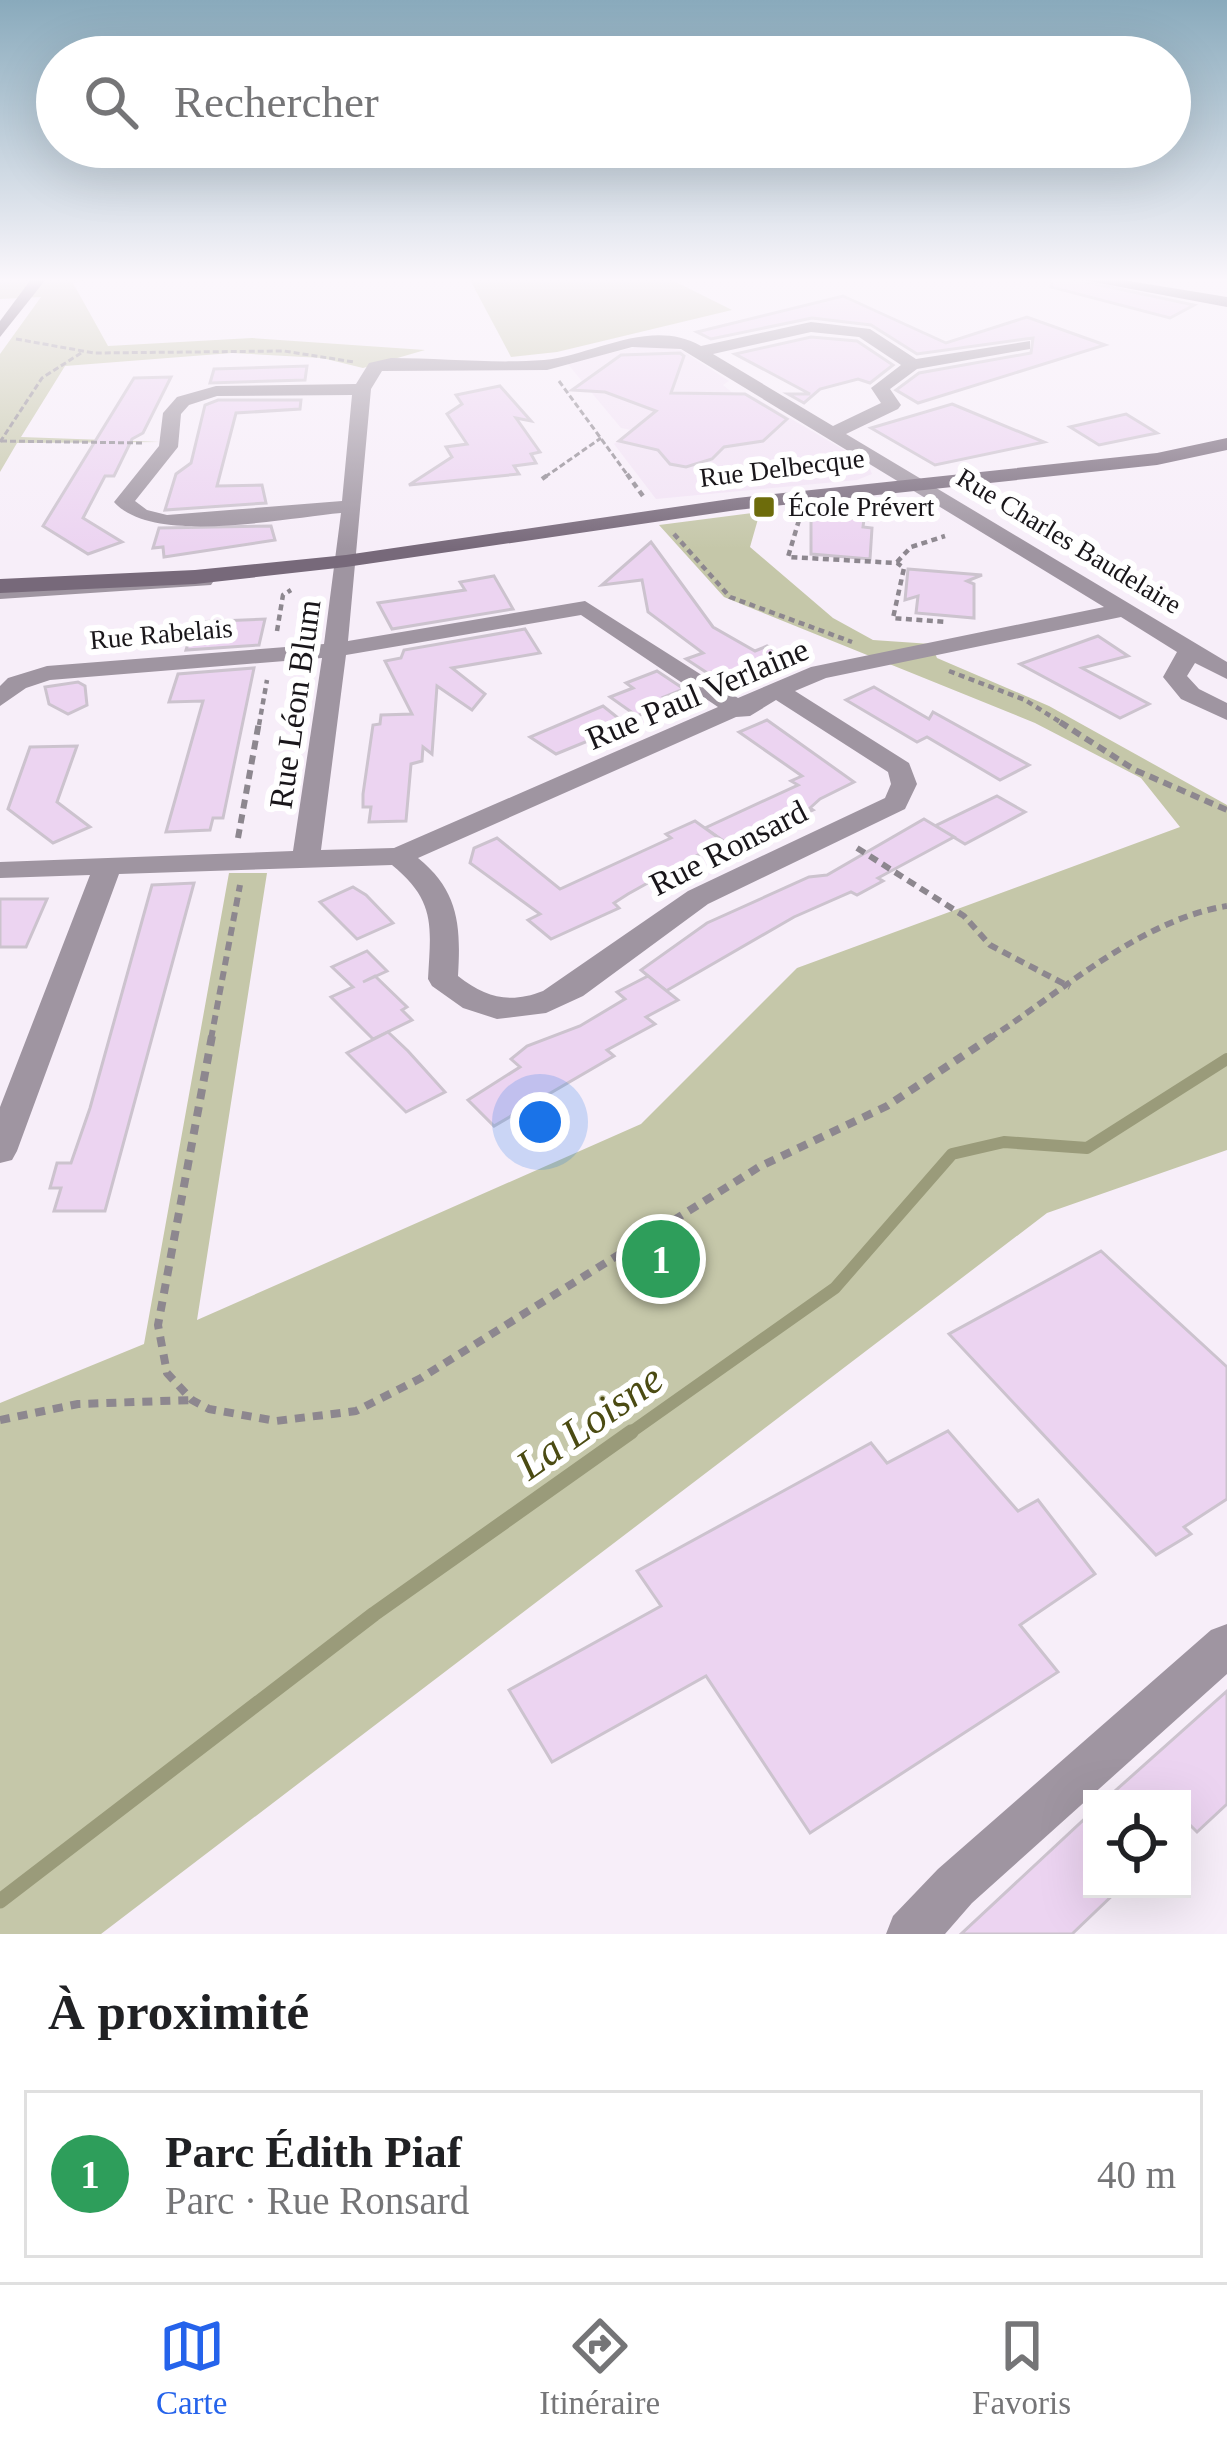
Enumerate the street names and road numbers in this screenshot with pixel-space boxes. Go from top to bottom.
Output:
street label: Rue Delbecque [698,443,866,493]
street label: Rue Charles Baudelaire [951,462,1187,620]
street label: Rue Léon Blum [262,597,328,811]
street label: Rue Rabelais [88,613,234,655]
street label: Rue Paul Verlaine [581,631,814,757]
street label: Rue Ronsard [644,793,813,903]

